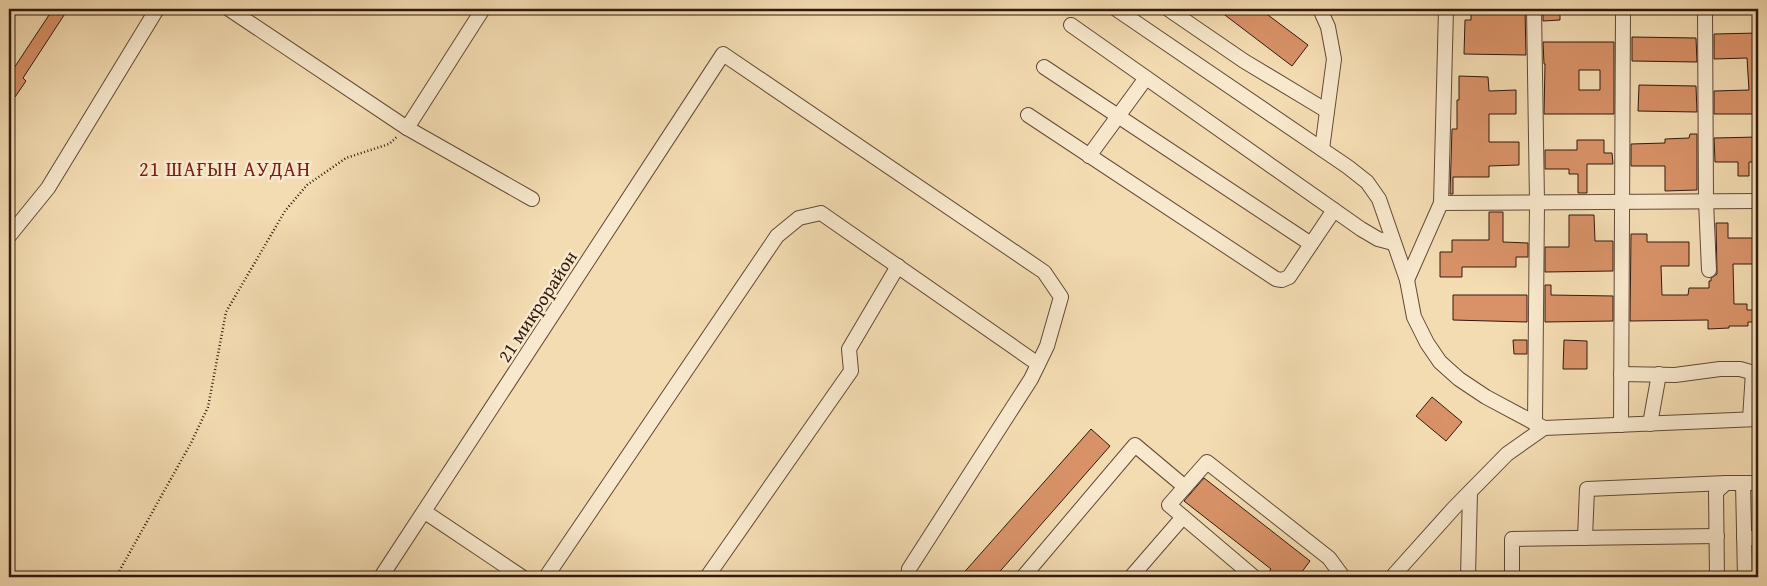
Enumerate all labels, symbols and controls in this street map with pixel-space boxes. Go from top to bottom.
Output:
district label: 21 ШАҒЫН АУДАН [139,154,311,183]
street label: 21 микрорайон [490,244,584,368]

